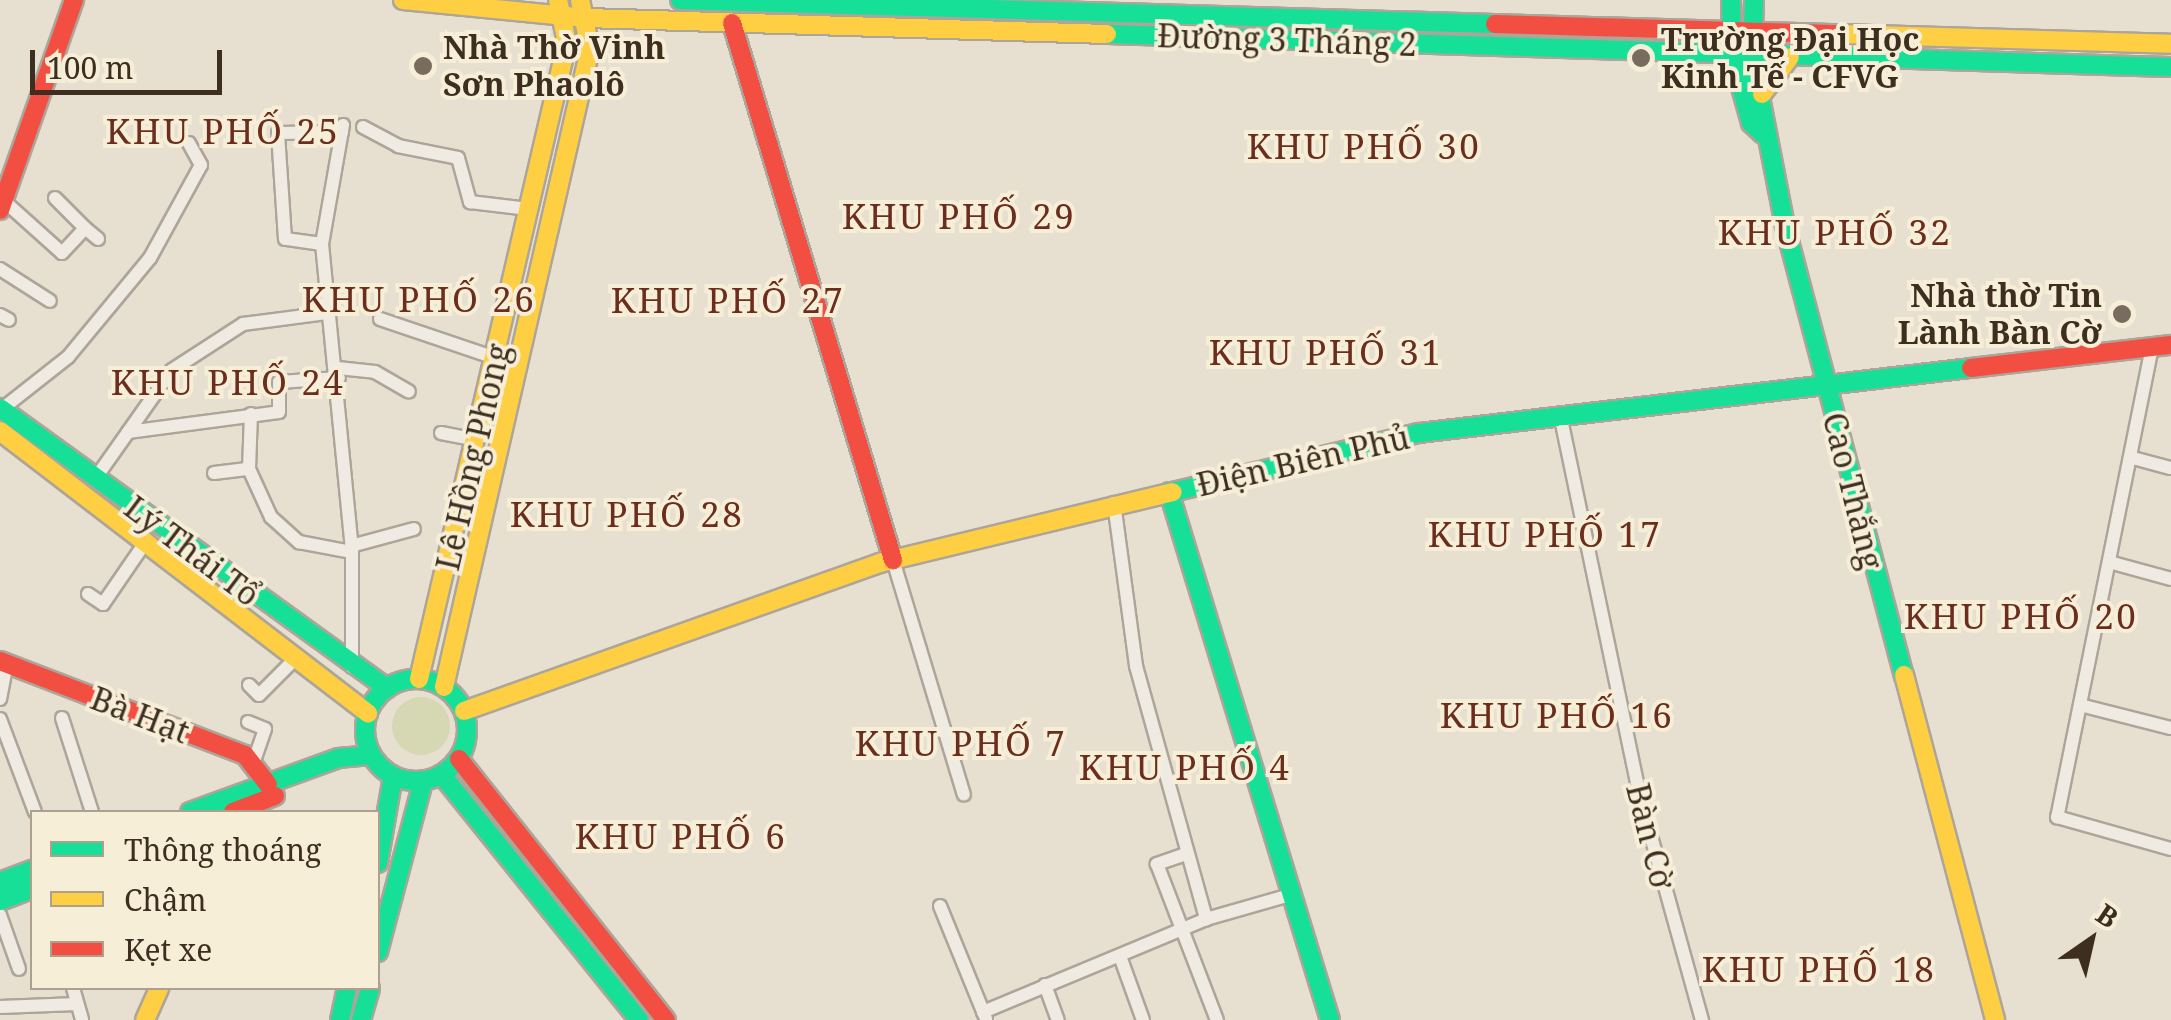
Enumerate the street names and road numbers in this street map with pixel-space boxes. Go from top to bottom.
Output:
street label: Đường 3 Tháng 2 [1157,16,1417,64]
street label: Lê Hồng Phong [428,340,518,574]
street label: Cao Thắng [1815,409,1891,573]
street label: Điện Biên Phủ [1193,418,1413,504]
street label: Lý Thái Tổ [117,488,267,614]
street label: Bà Hạt [86,679,194,751]
street label: Bàn Cờ [1618,779,1682,893]

